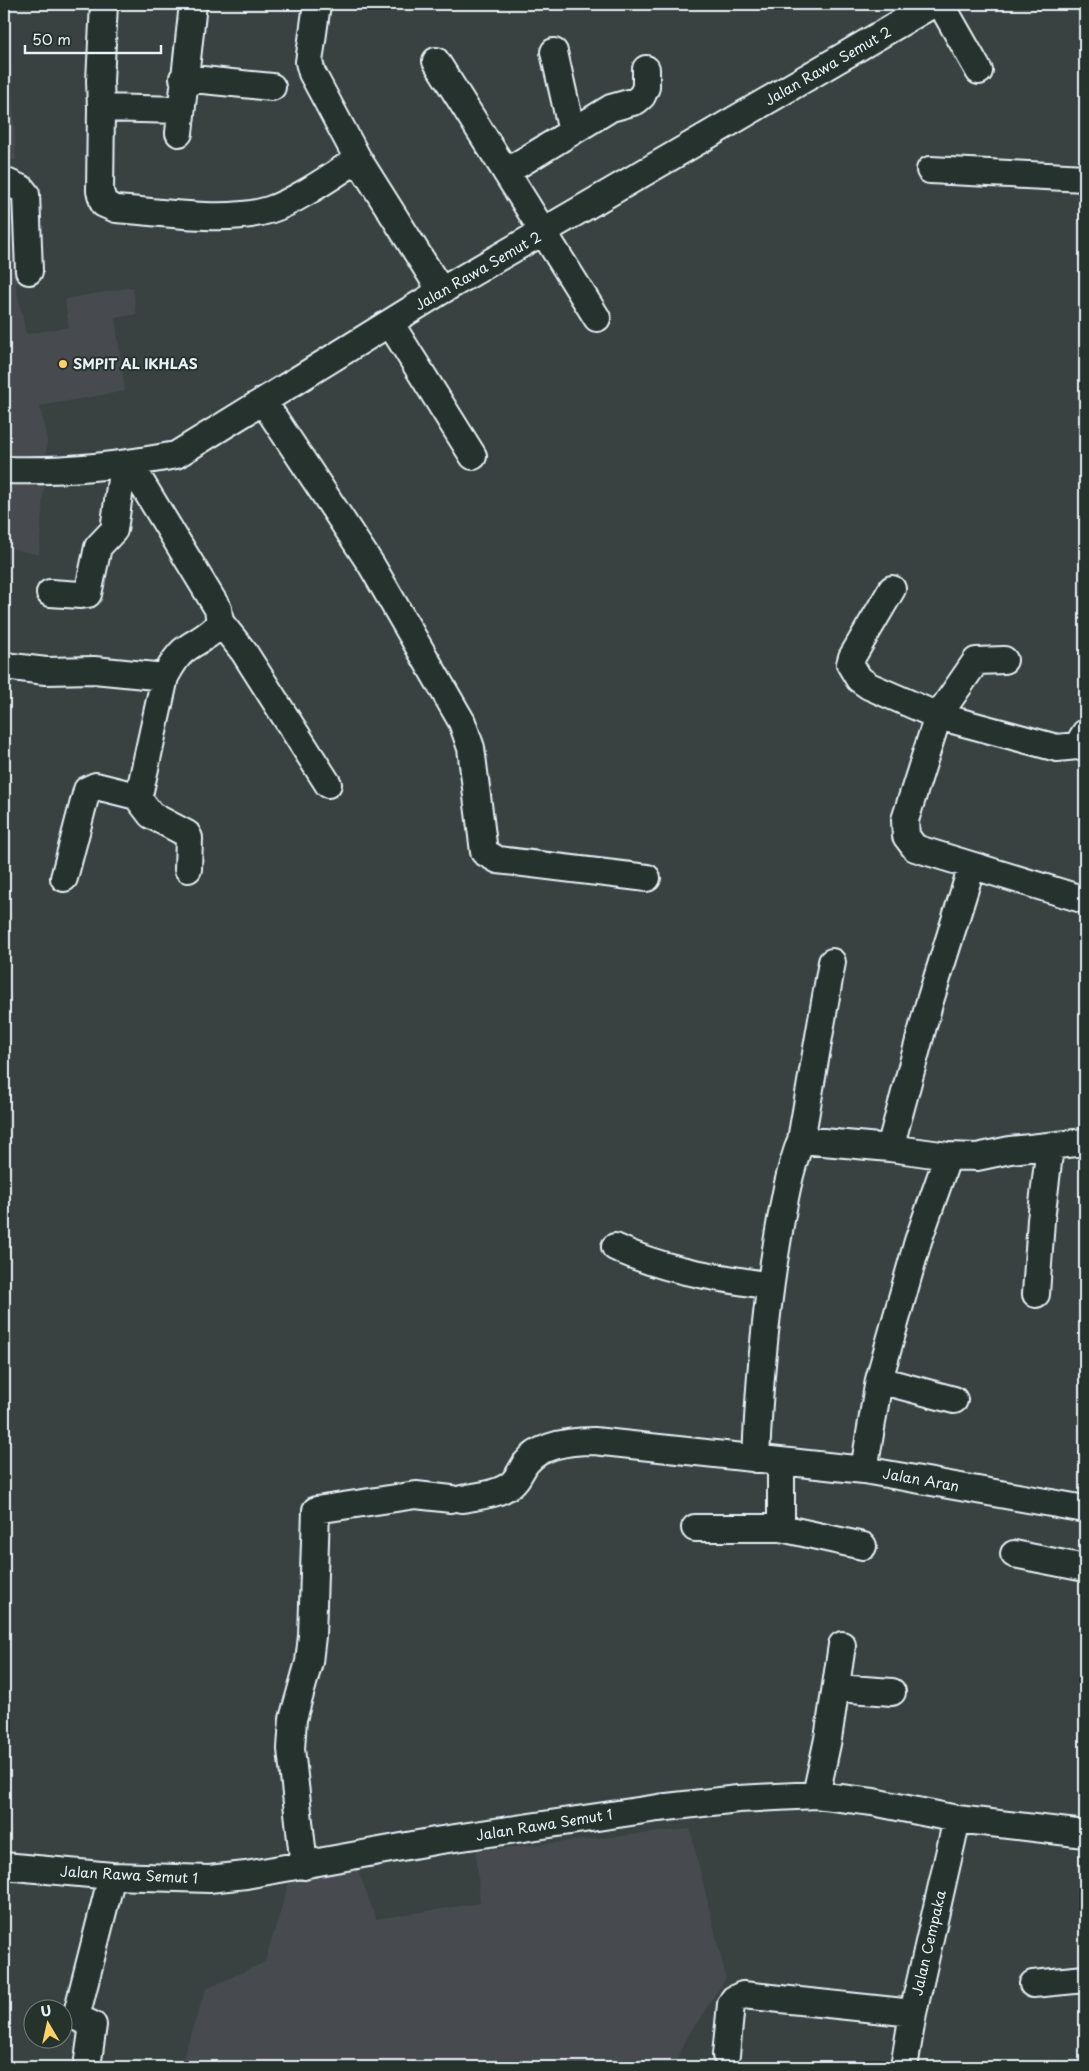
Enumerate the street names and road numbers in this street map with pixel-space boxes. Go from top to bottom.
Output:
street label: Jalan Rawa Semut 2 [761,21,895,110]
street label: Jalan Rawa Semut 2 [411,226,545,315]
street label: Jalan Aran [881,1462,961,1497]
street label: Jalan Rawa Semut 1 [474,1803,614,1846]
street label: Jalan Rawa Semut 1 [60,1860,198,1889]
street label: Jalan Cempaka [906,1888,951,1998]

